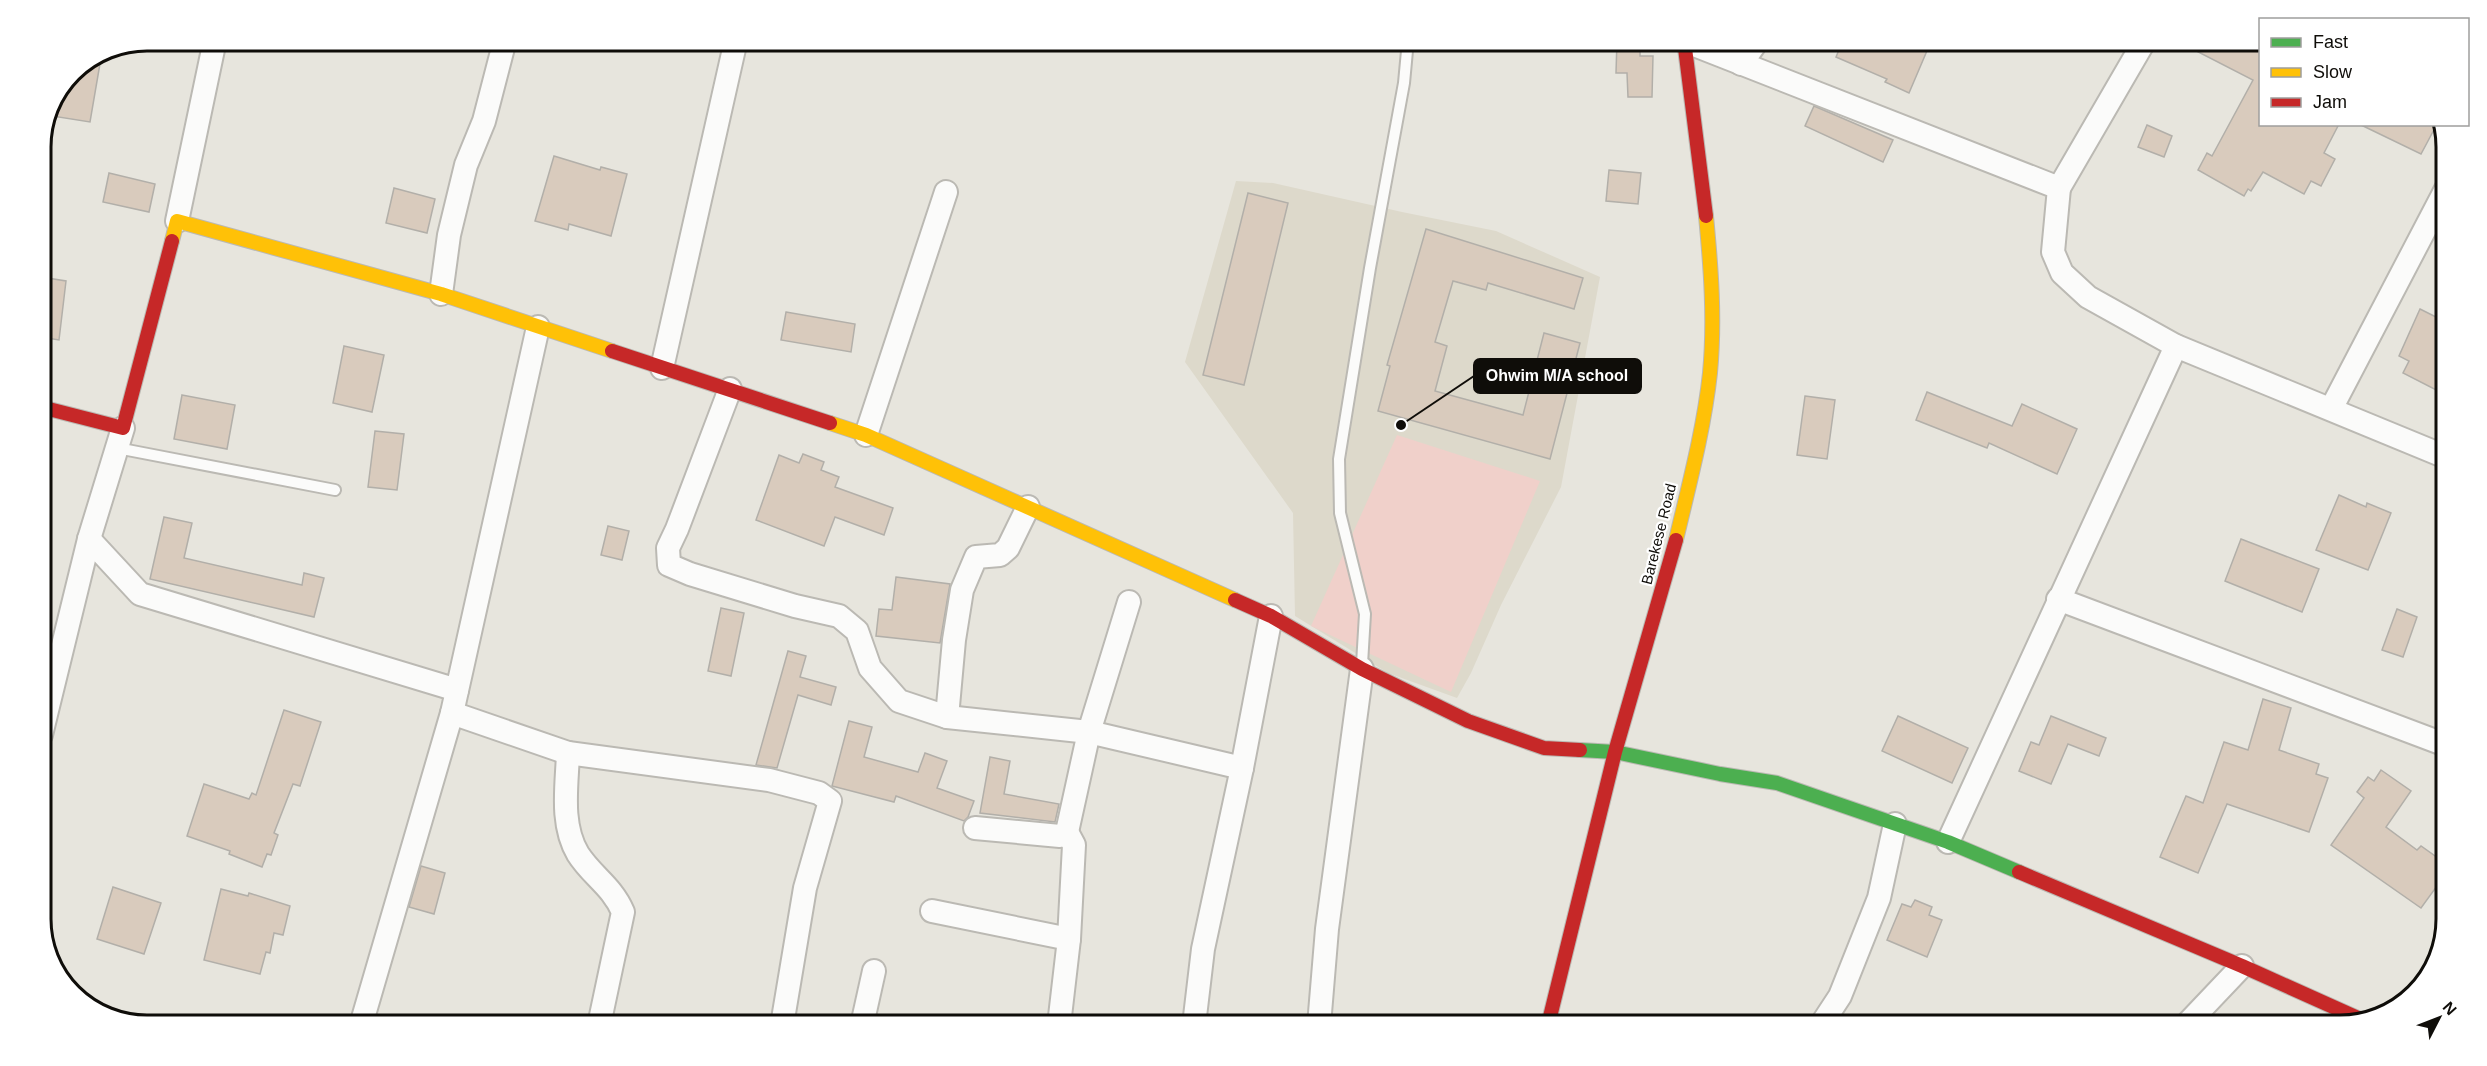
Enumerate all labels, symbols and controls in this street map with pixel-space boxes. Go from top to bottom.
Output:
legend [2259,18,2469,126]
text: Fast [2313,32,2348,52]
text: Slow [2313,62,2353,82]
text: Jam [2313,92,2347,112]
callout: Ohwim M/A school [1474,359,1641,393]
text: Ohwim M/A school [1486,367,1628,384]
street label: Barekese Road [1638,482,1679,586]
north arrow [2409,988,2469,1048]
text: N [2440,998,2460,1018]

